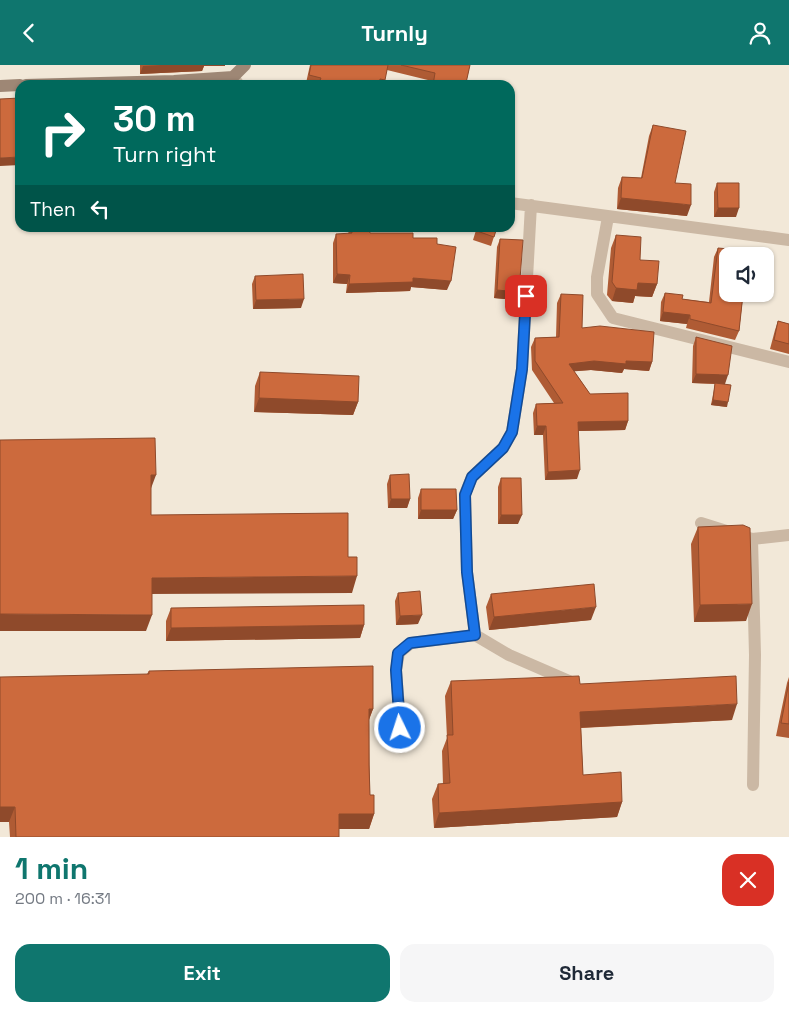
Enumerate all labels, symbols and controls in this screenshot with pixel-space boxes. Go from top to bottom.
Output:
icon: back [15,19,43,47]
text: Turnly [361,19,428,47]
icon: person [746,19,774,47]
text: 30 m [113,97,196,141]
icon: right [30,100,95,165]
text: Turn right [113,140,216,168]
icon: left [86,195,114,223]
text: Then [30,197,76,222]
map controls [719,247,774,302]
button: sound [719,247,774,302]
pin [505,275,547,317]
icon: arrive [512,282,540,310]
position arrow [373,701,425,753]
text: 1 min [15,849,88,888]
button: close [722,854,774,906]
text: 200 m · 16:31 [15,888,111,909]
button: Exit [15,944,390,1002]
button: Share [400,944,774,1002]

